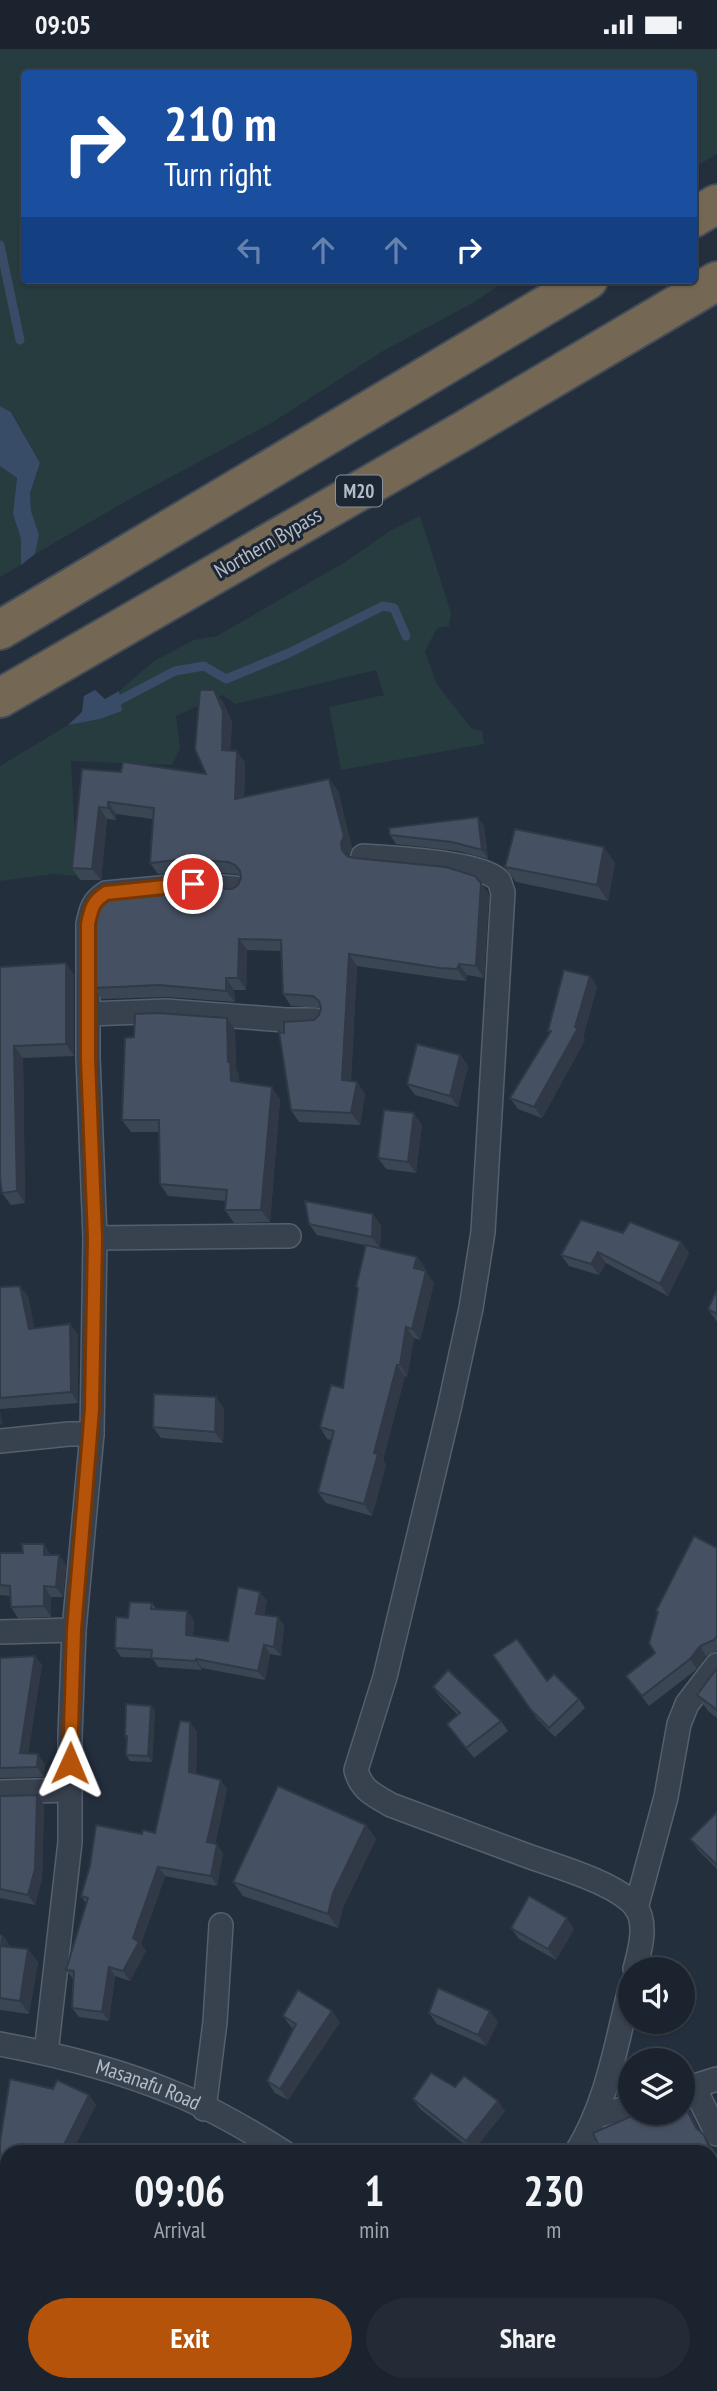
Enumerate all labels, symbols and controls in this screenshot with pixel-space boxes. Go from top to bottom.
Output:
text: 09:05 [35,8,91,41]
text: 210 m [164,91,277,155]
icon: right [49,98,140,189]
text: Turn right [164,153,272,195]
icon: left [231,231,269,269]
icon: ahead [304,231,342,269]
icon: ahead [377,231,415,269]
icon: right [450,231,488,269]
road number: M20 [336,475,382,507]
street label: Northern Bypass [209,501,326,584]
pin [163,854,223,914]
icon: arrive [174,865,212,903]
position arrow [33,1726,107,1800]
map controls [618,1957,695,2125]
button: sound [618,1957,695,2034]
button: layers [618,2048,695,2125]
street label: Masanafu Road [93,2053,205,2116]
text: 09:06 [134,2163,225,2218]
text: 1 [364,2163,384,2218]
text: 230 [524,2163,584,2218]
text: Arrival [154,2215,206,2244]
text: min [359,2215,389,2244]
text: m [546,2215,561,2244]
button: Exit [28,2298,352,2378]
button: Share [366,2298,690,2378]

